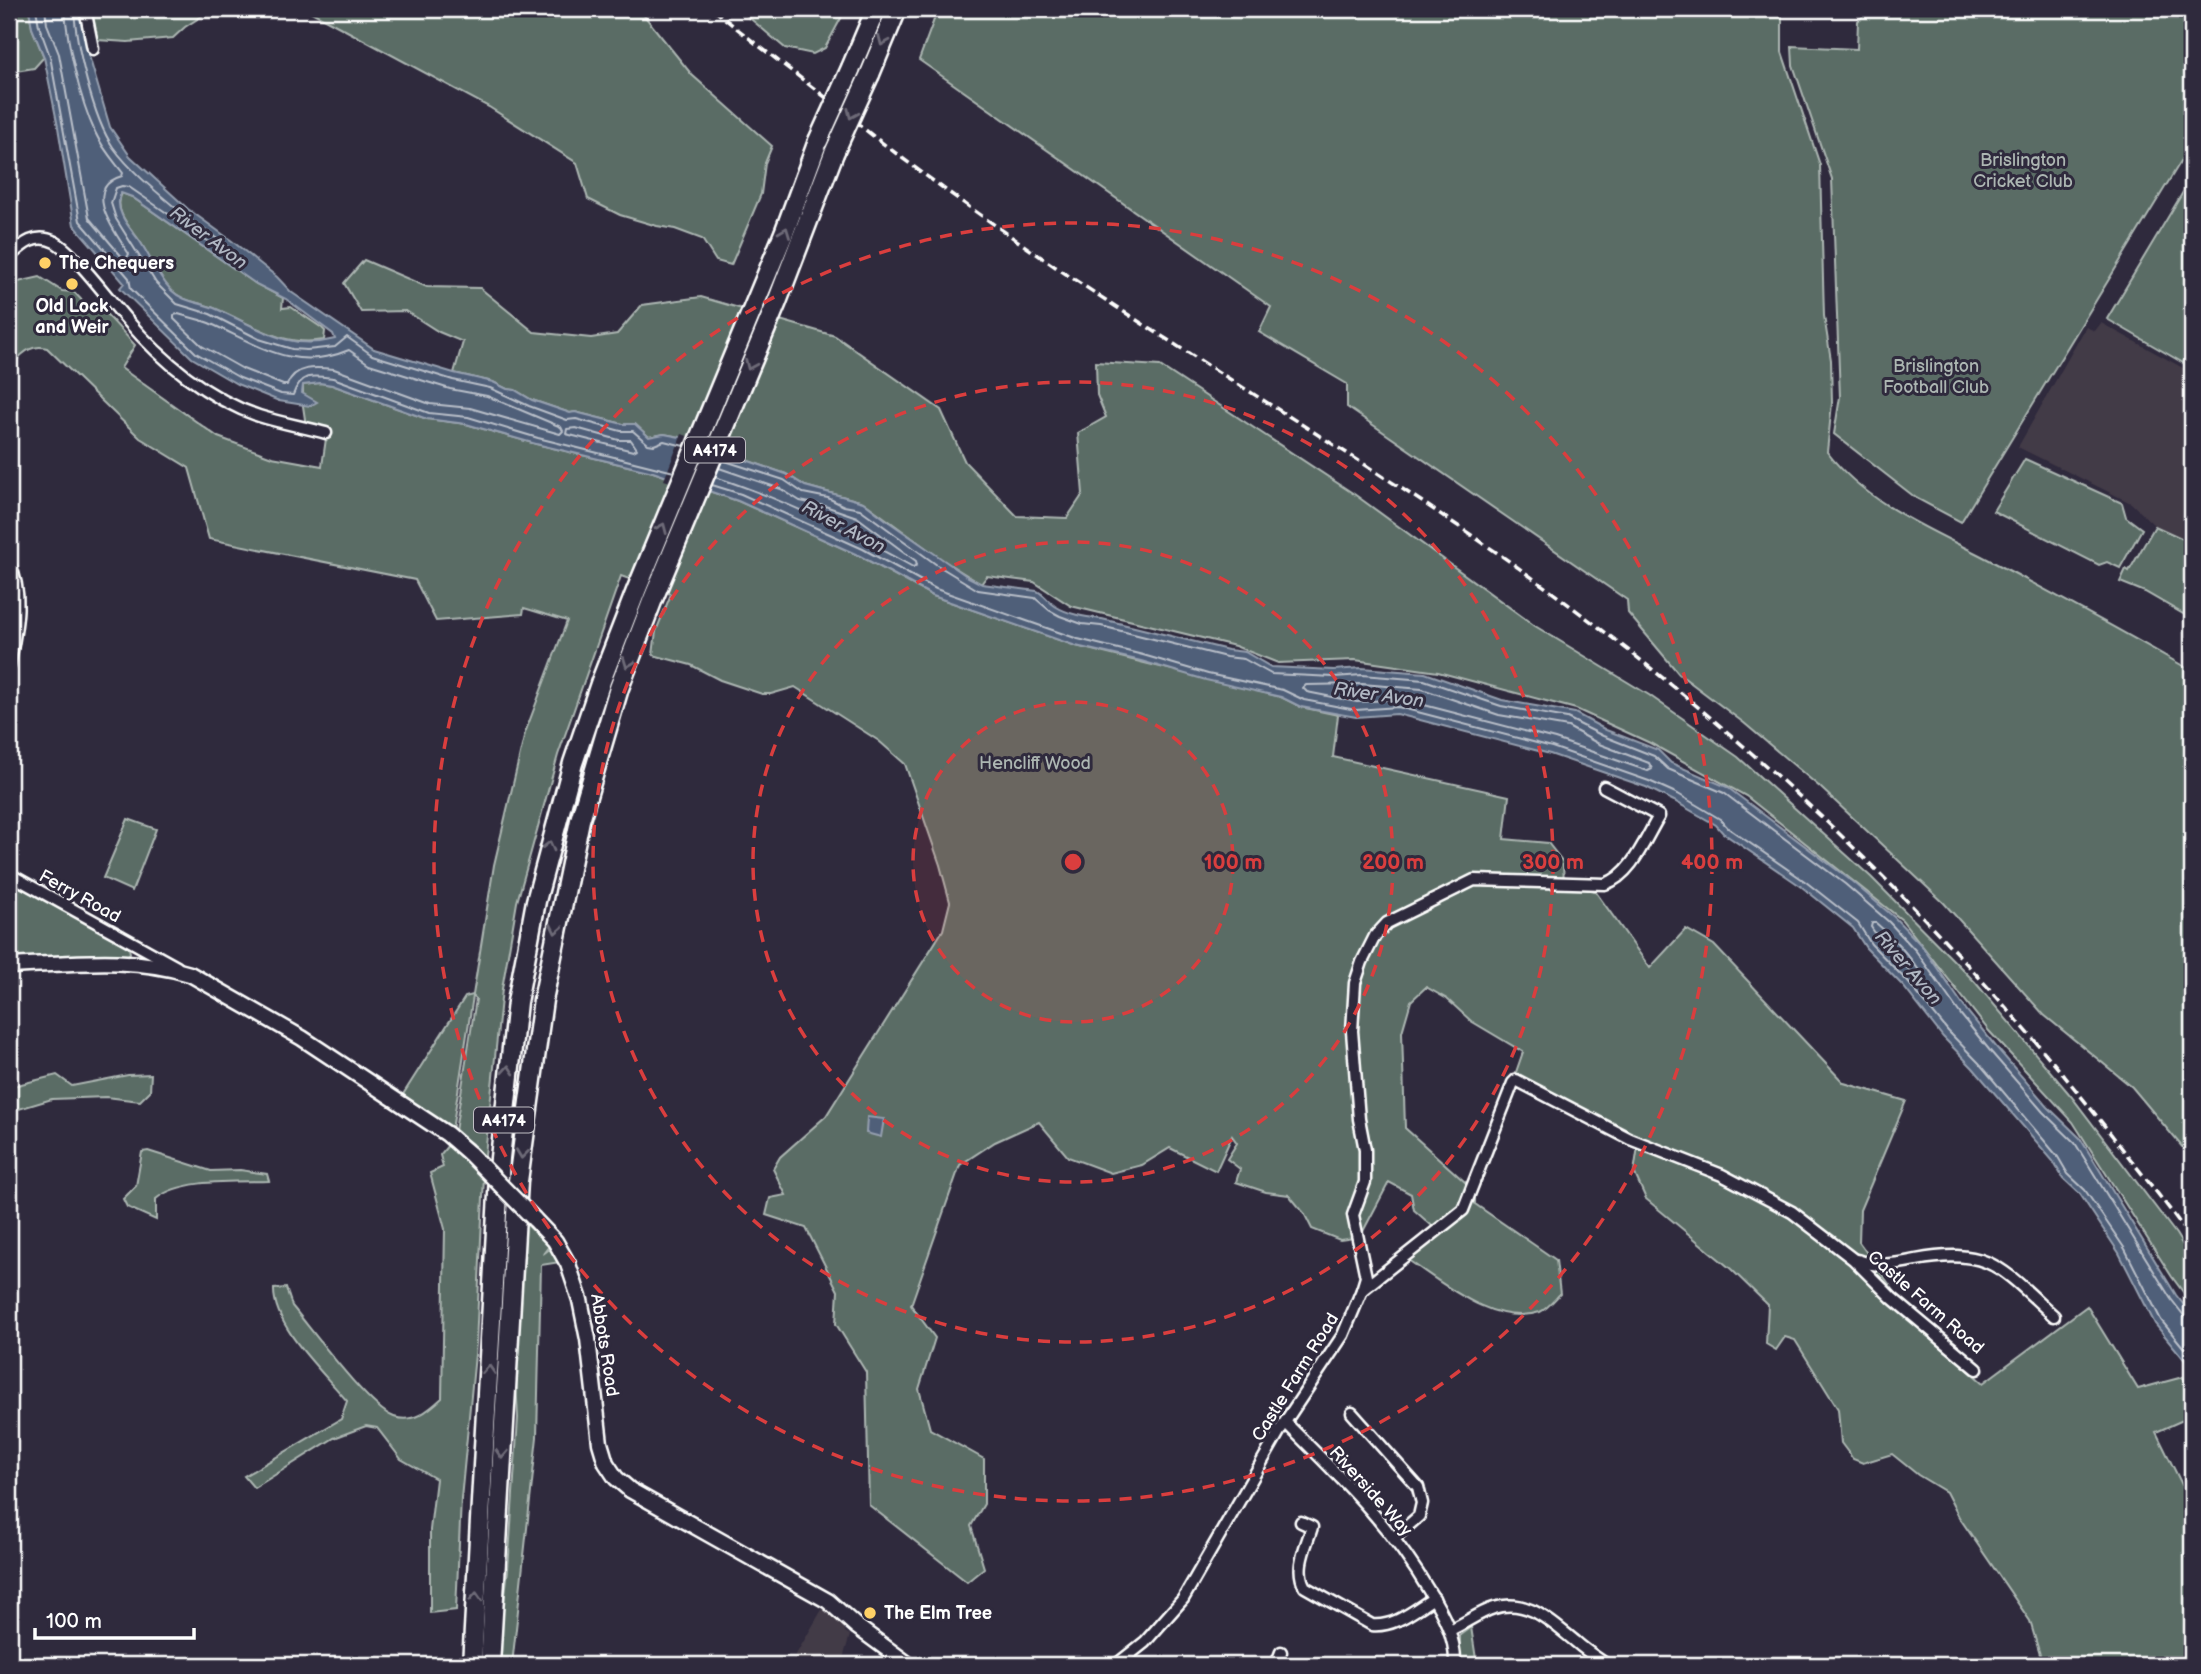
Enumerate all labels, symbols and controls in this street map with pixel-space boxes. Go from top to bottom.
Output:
one-way arrow [878,35,892,47]
one-way arrow [846,106,860,119]
park label: Brislington Cricket Club [1973,150,2073,192]
water label: River Avon [165,202,251,275]
one-way arrow [776,226,790,238]
place label: The Chequers [59,253,174,274]
marker: The Chequers [37,255,53,271]
marker: Old Lock and Weir [64,276,80,292]
place label: Old Lock and Weir [35,296,110,338]
park label: Brislington Football Club [1883,356,1989,398]
one-way arrow [745,358,759,370]
road number: A4174 [685,438,745,463]
water label: River Avon [798,496,889,559]
one-way arrow [653,523,667,535]
one-way arrow [623,656,637,668]
water label: River Avon [1332,678,1425,713]
park label: Hencliff Wood [979,753,1091,774]
one-way arrow [541,840,555,852]
centre of rings [1061,850,1085,874]
text: 100 m [1204,850,1262,875]
text: 200 m [1362,850,1424,875]
text: 300 m [1522,850,1584,875]
text: 400 m [1681,850,1743,875]
street label: Ferry Road [35,865,124,927]
one-way arrow [549,923,564,935]
water label: River Avon [1869,926,1946,1010]
one-way arrow [501,1064,516,1075]
road number: A4174 [474,1108,534,1132]
one-way arrow [514,1148,529,1160]
street label: Castle Farm Road [1863,1246,1988,1359]
street label: Abbots Road [586,1292,623,1398]
street label: Castle Farm Road [1248,1309,1343,1445]
one-way arrow [481,1364,496,1375]
street label: Riverside Way [1325,1442,1417,1541]
one-way arrow [495,1449,510,1460]
one-way arrow [468,1591,483,1602]
scale bar [35,1597,194,1641]
place label: The Elm Tree [884,1603,992,1624]
marker: The Elm Tree [862,1605,878,1621]
text: 100 m [46,1609,102,1634]

